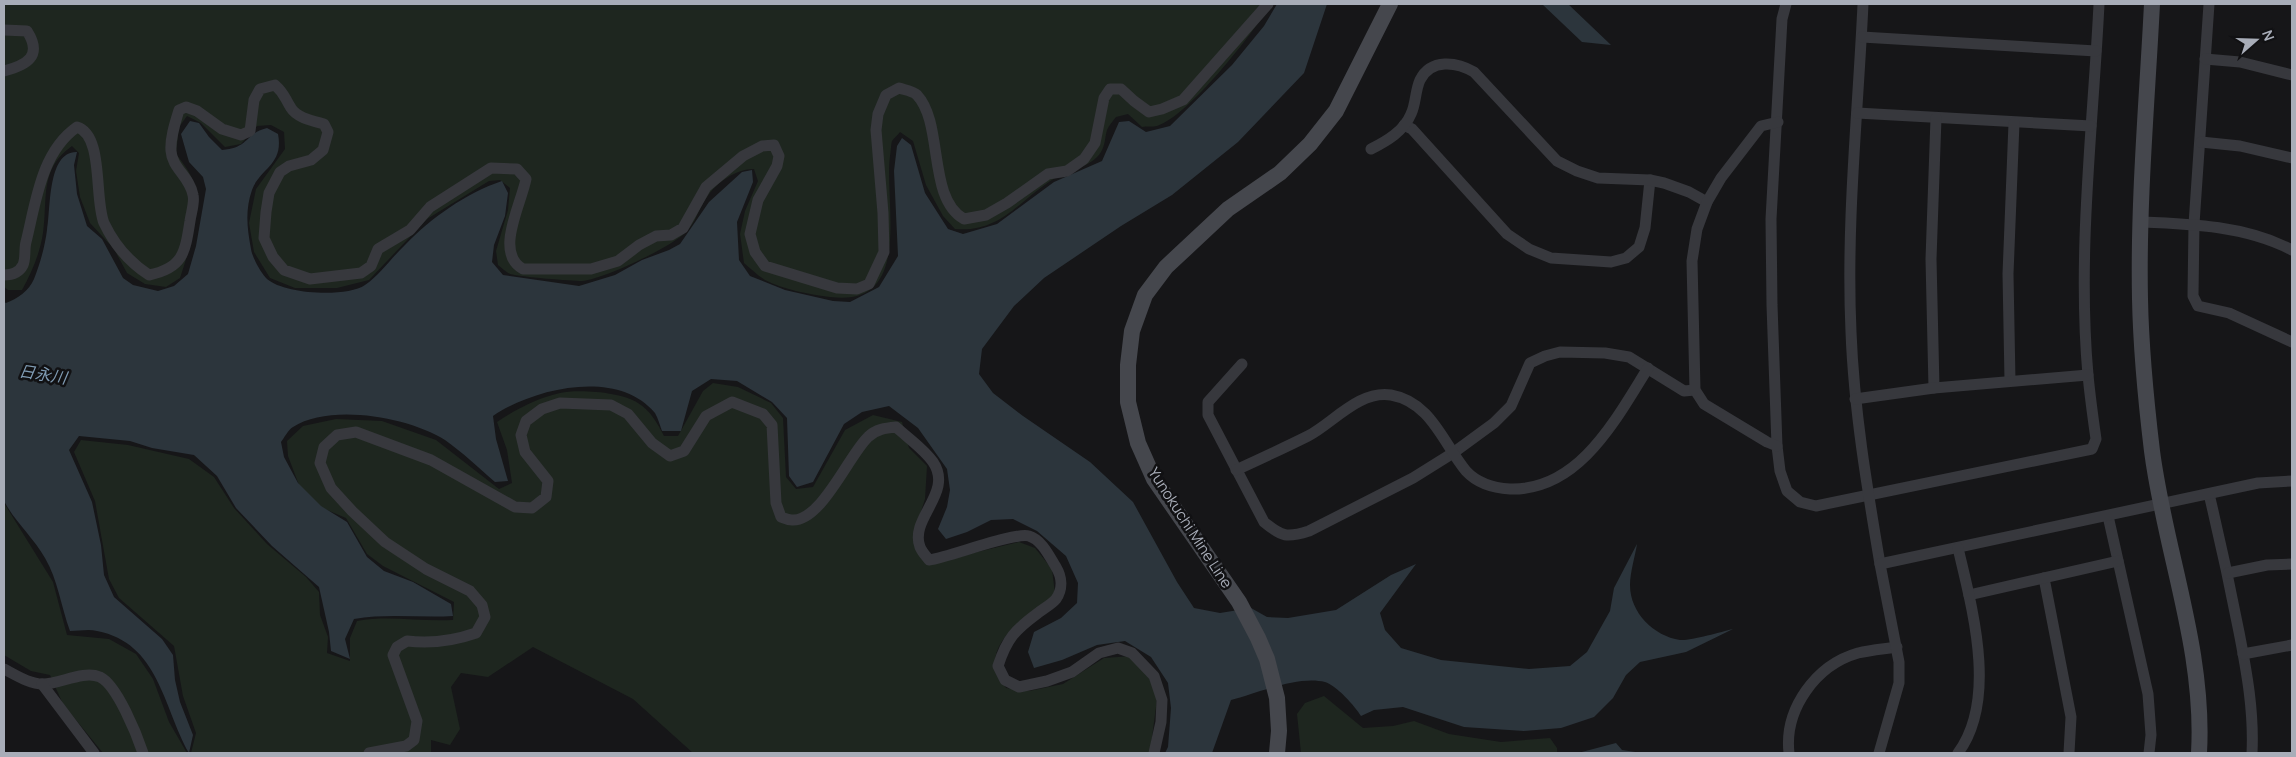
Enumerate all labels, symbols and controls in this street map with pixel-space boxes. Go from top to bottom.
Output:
north arrow [2231,15,2281,65]
text: N [2258,27,2279,43]
water label: 日永川 [18,359,70,389]
street label: Yunokuchi Mine Line [1143,463,1237,592]

